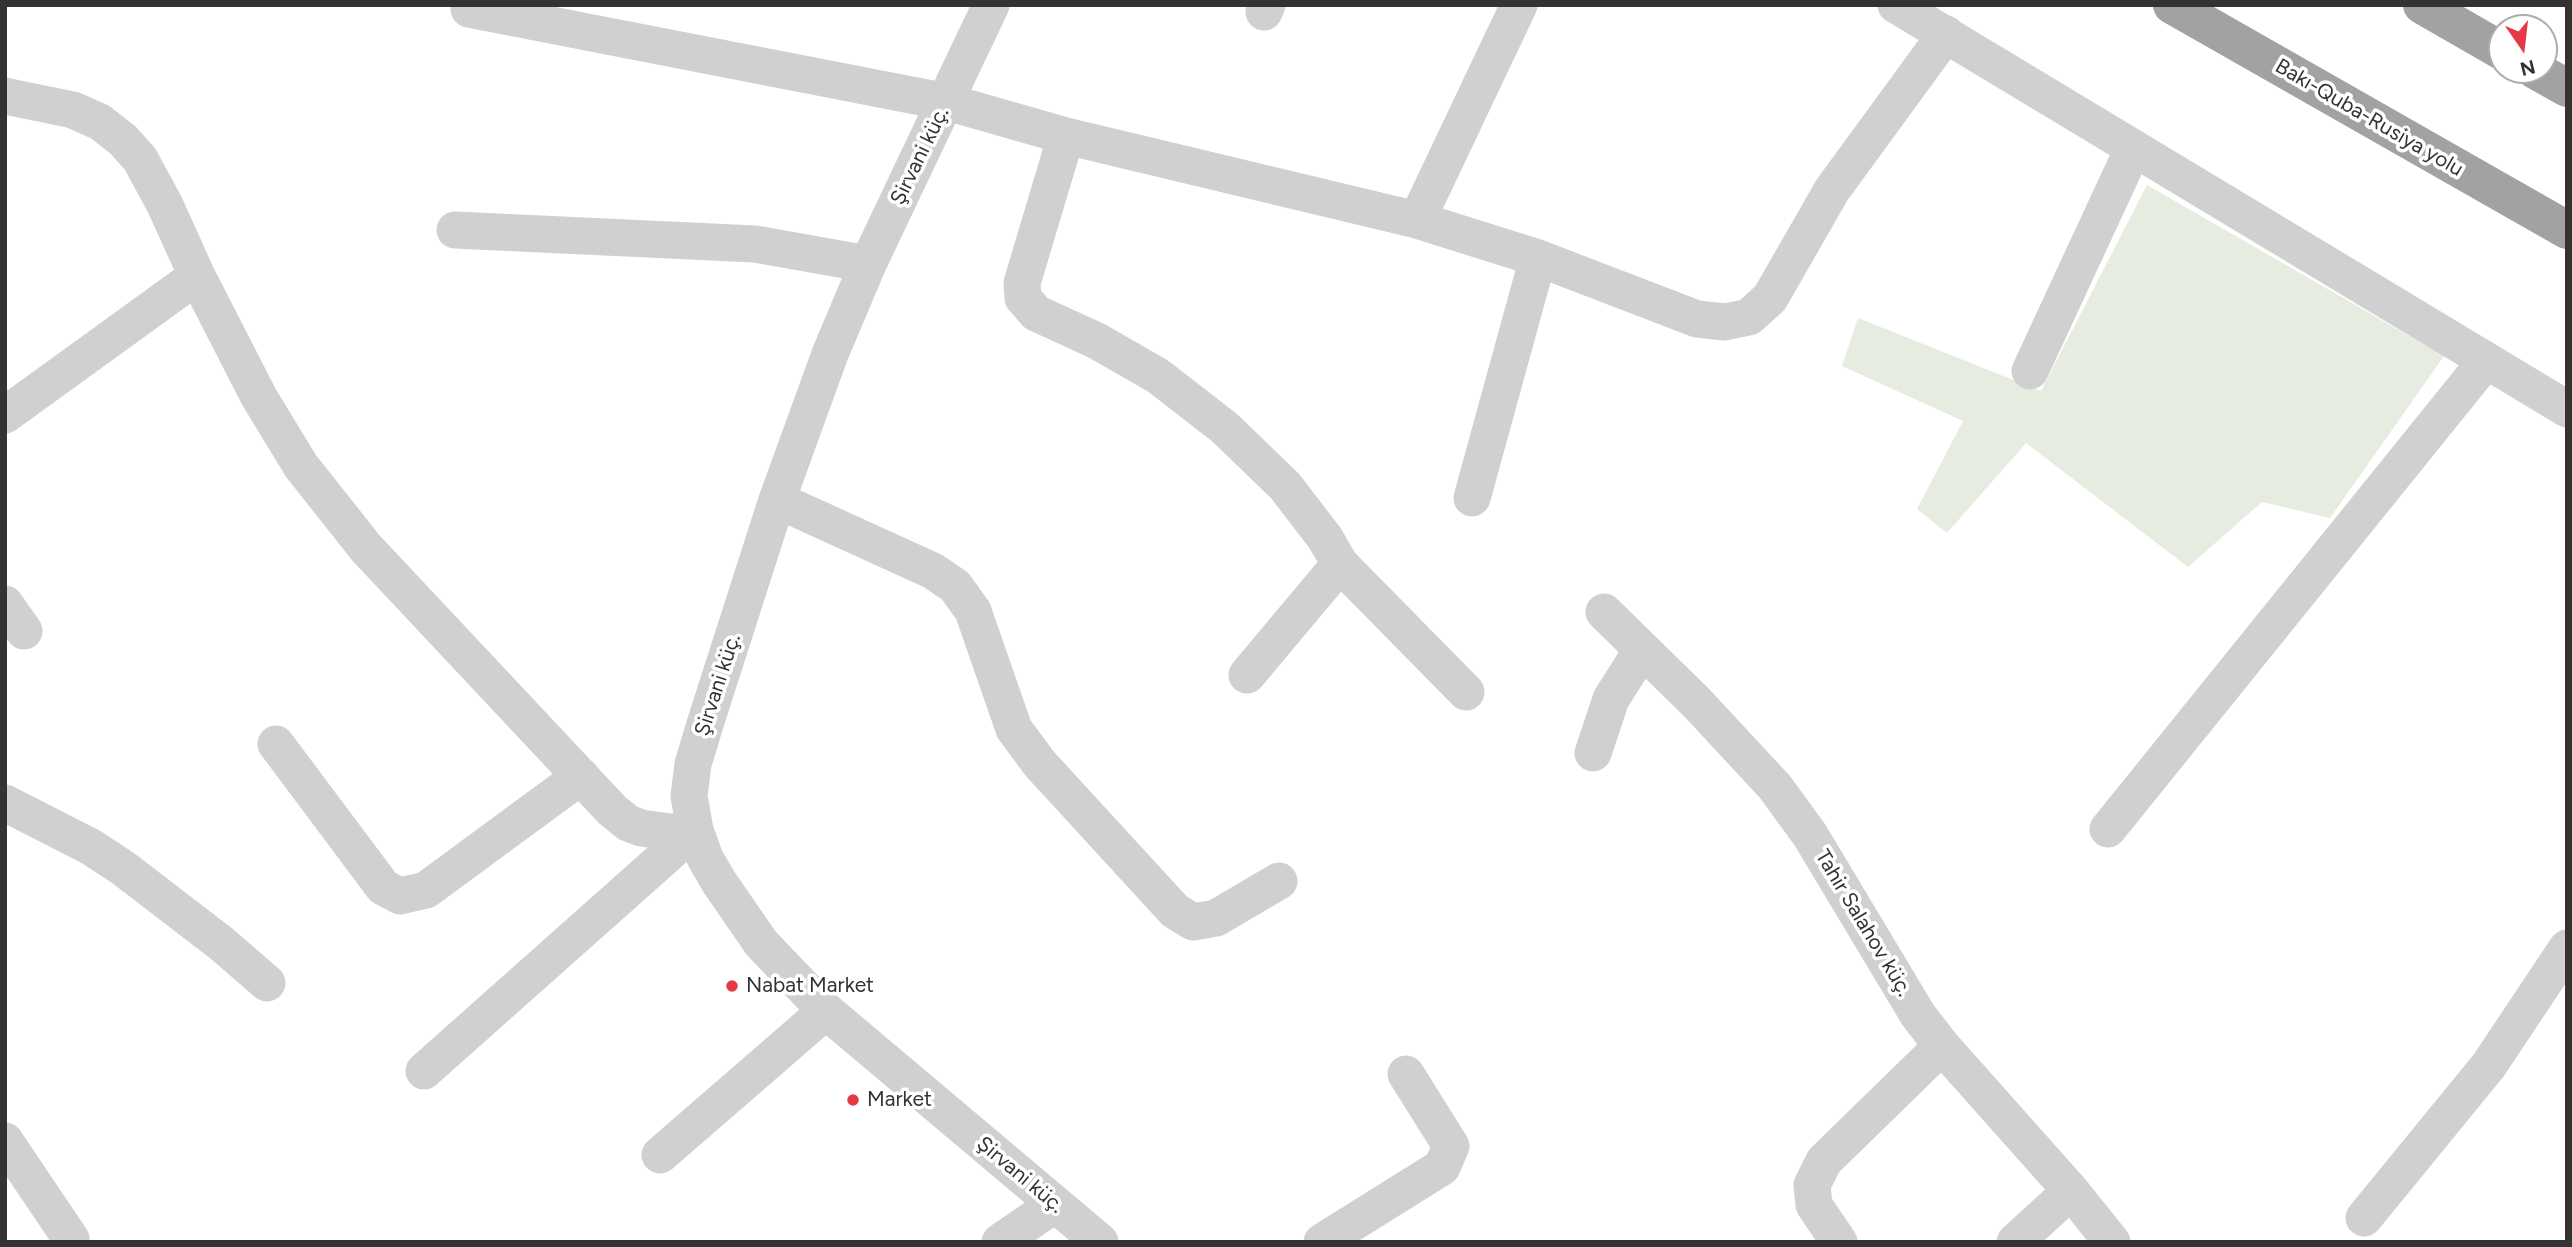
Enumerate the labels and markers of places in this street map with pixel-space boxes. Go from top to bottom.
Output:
place label: Nabat Market [746,973,874,999]
marker: Nabat Market [724,978,740,994]
place label: Market [867,1087,932,1113]
marker: Market [845,1092,861,1108]

